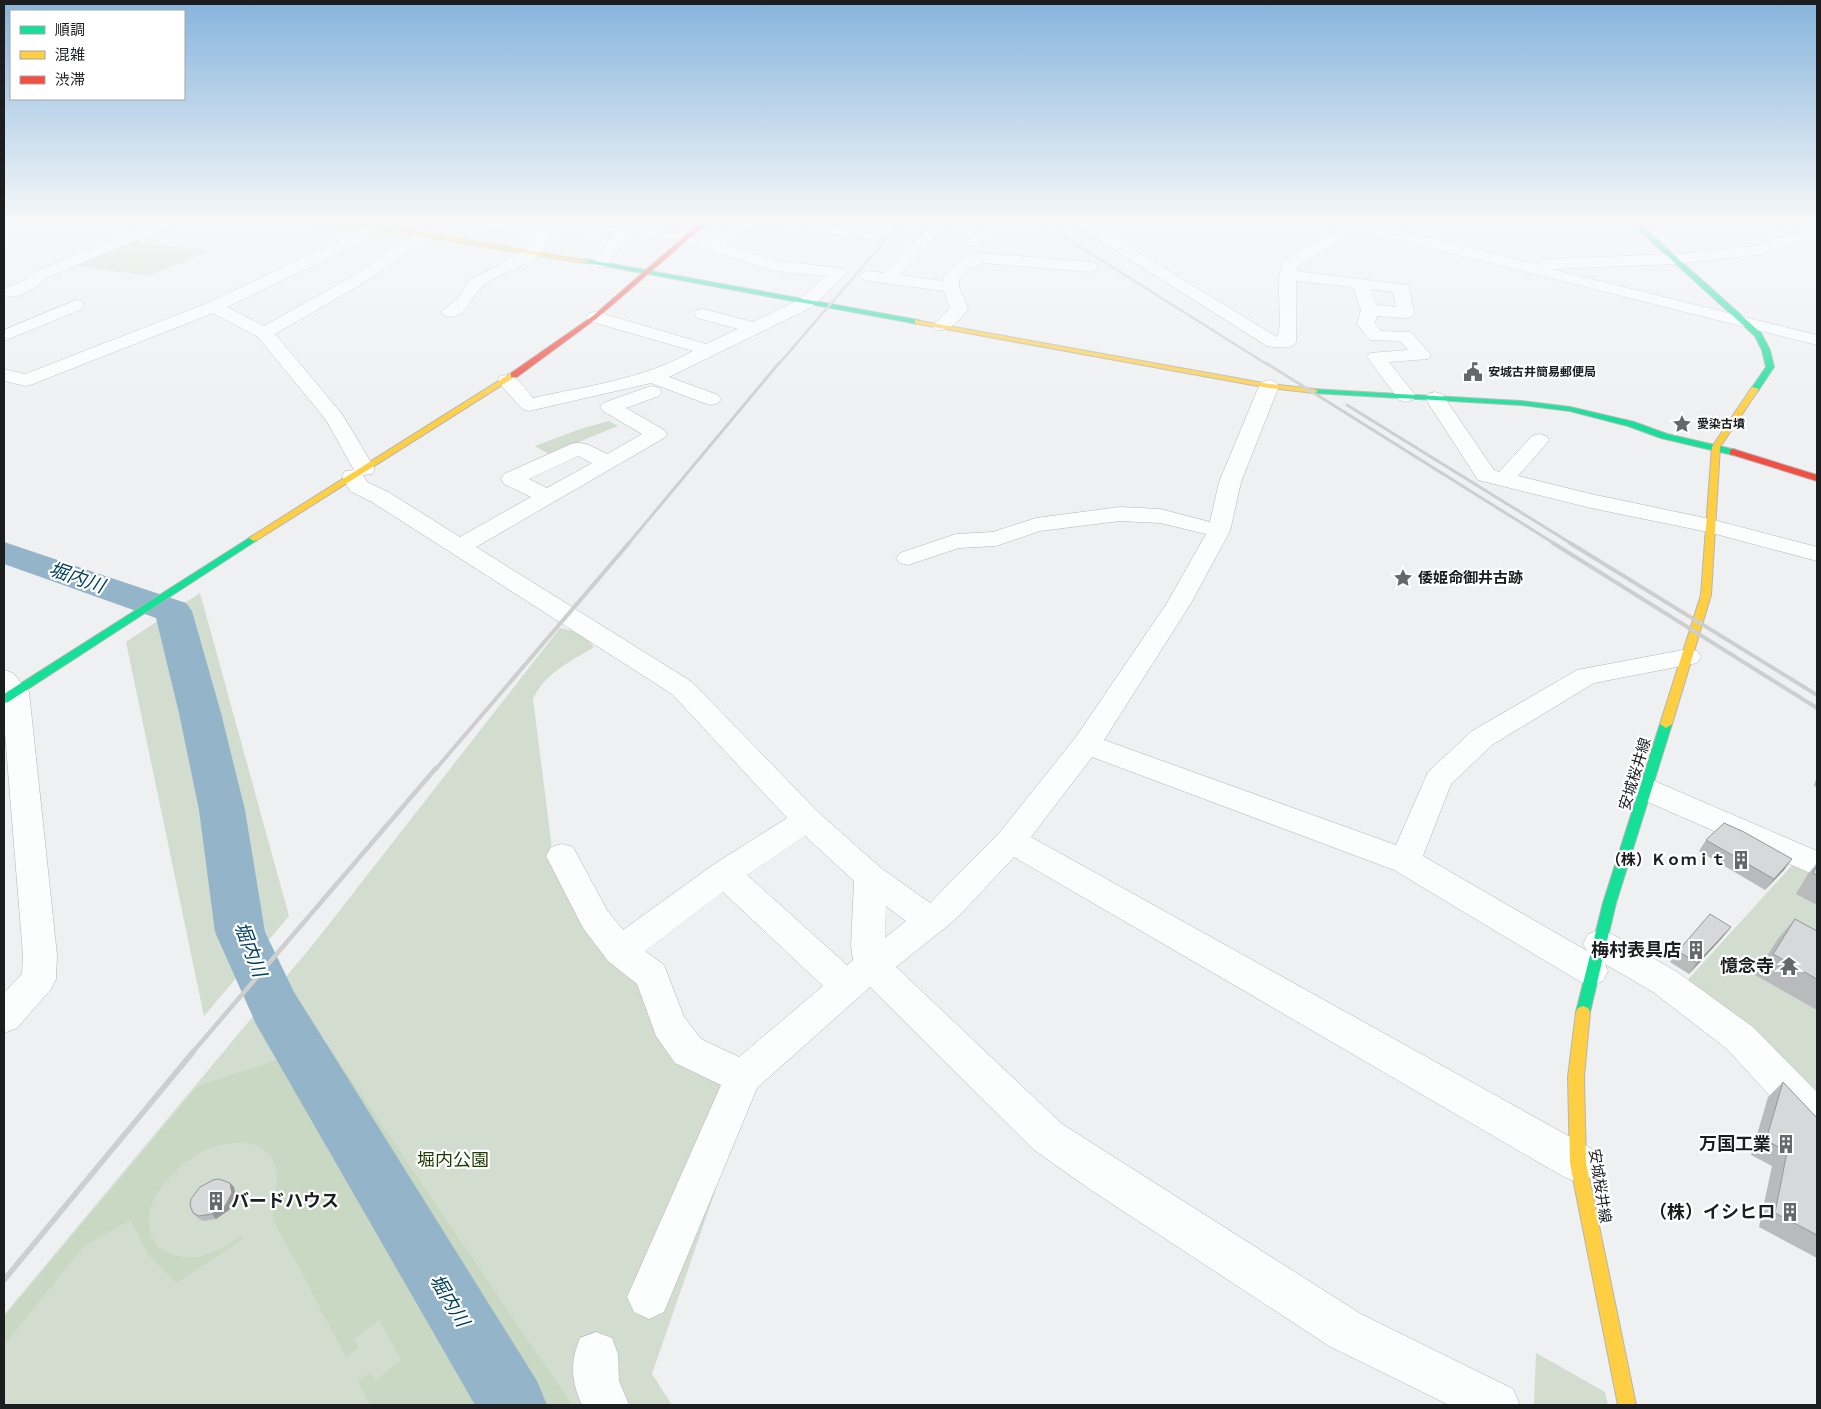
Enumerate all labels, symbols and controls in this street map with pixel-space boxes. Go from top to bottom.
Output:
legend [10,10,185,100]
text: 順調 [55,20,85,38]
text: 混雑 [55,45,85,63]
text: 渋滞 [55,70,85,88]
public building icon: 安城古井簡易郵便局 [1462,361,1484,383]
place label: 安城古井簡易郵便局 [1488,364,1596,379]
place icon: 愛染古墳 [1671,413,1693,435]
place label: 愛染古墳 [1697,416,1745,431]
water label: 堀内川 [46,556,110,597]
place icon: 倭姫命御井古跡 [1392,567,1414,589]
place label: 倭姫命御井古跡 [1418,568,1523,586]
street label: 安城桜井線 [1614,735,1654,812]
building icon: （株）Ｋｏｍｉｔ [1730,849,1752,871]
place label: （株）Ｋｏｍｉｔ [1606,850,1726,868]
water label: 堀内川 [231,918,273,981]
place label: 梅村表具店 [1591,938,1681,960]
building icon: 梅村表具店 [1685,939,1707,961]
place label: 憶念寺 [1720,954,1774,976]
temple icon: 憶念寺 [1778,955,1800,977]
place label: 万国工業 [1699,1132,1771,1154]
building icon: 万国工業 [1775,1133,1797,1155]
street label: 安城桜井線 [1586,1147,1616,1224]
park label: 堀内公園 [417,1148,489,1170]
place label: バードハウス [231,1189,339,1211]
building icon: バードハウス [205,1190,227,1212]
place label: （株）イシヒロ [1649,1200,1775,1222]
building icon: （株）イシヒロ [1779,1201,1801,1223]
water label: 堀内川 [426,1269,476,1332]

